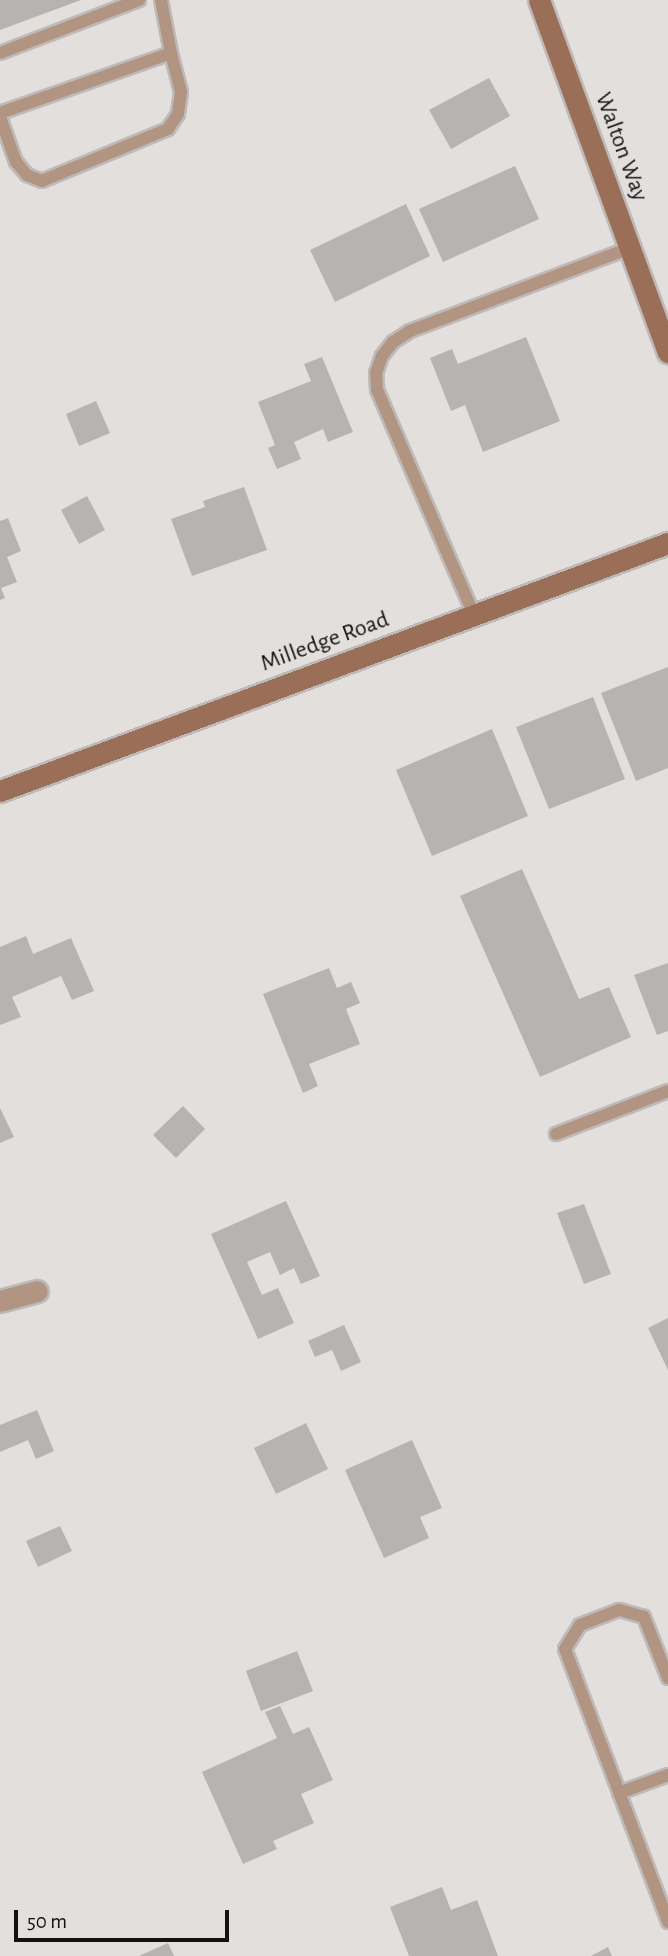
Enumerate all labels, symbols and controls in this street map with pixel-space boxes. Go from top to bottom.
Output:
street label: Walton Way [588,89,654,205]
street label: Milledge Road [257,605,393,679]
scale bar [18,1896,233,1940]
text: 50 m [27,1911,67,1932]

